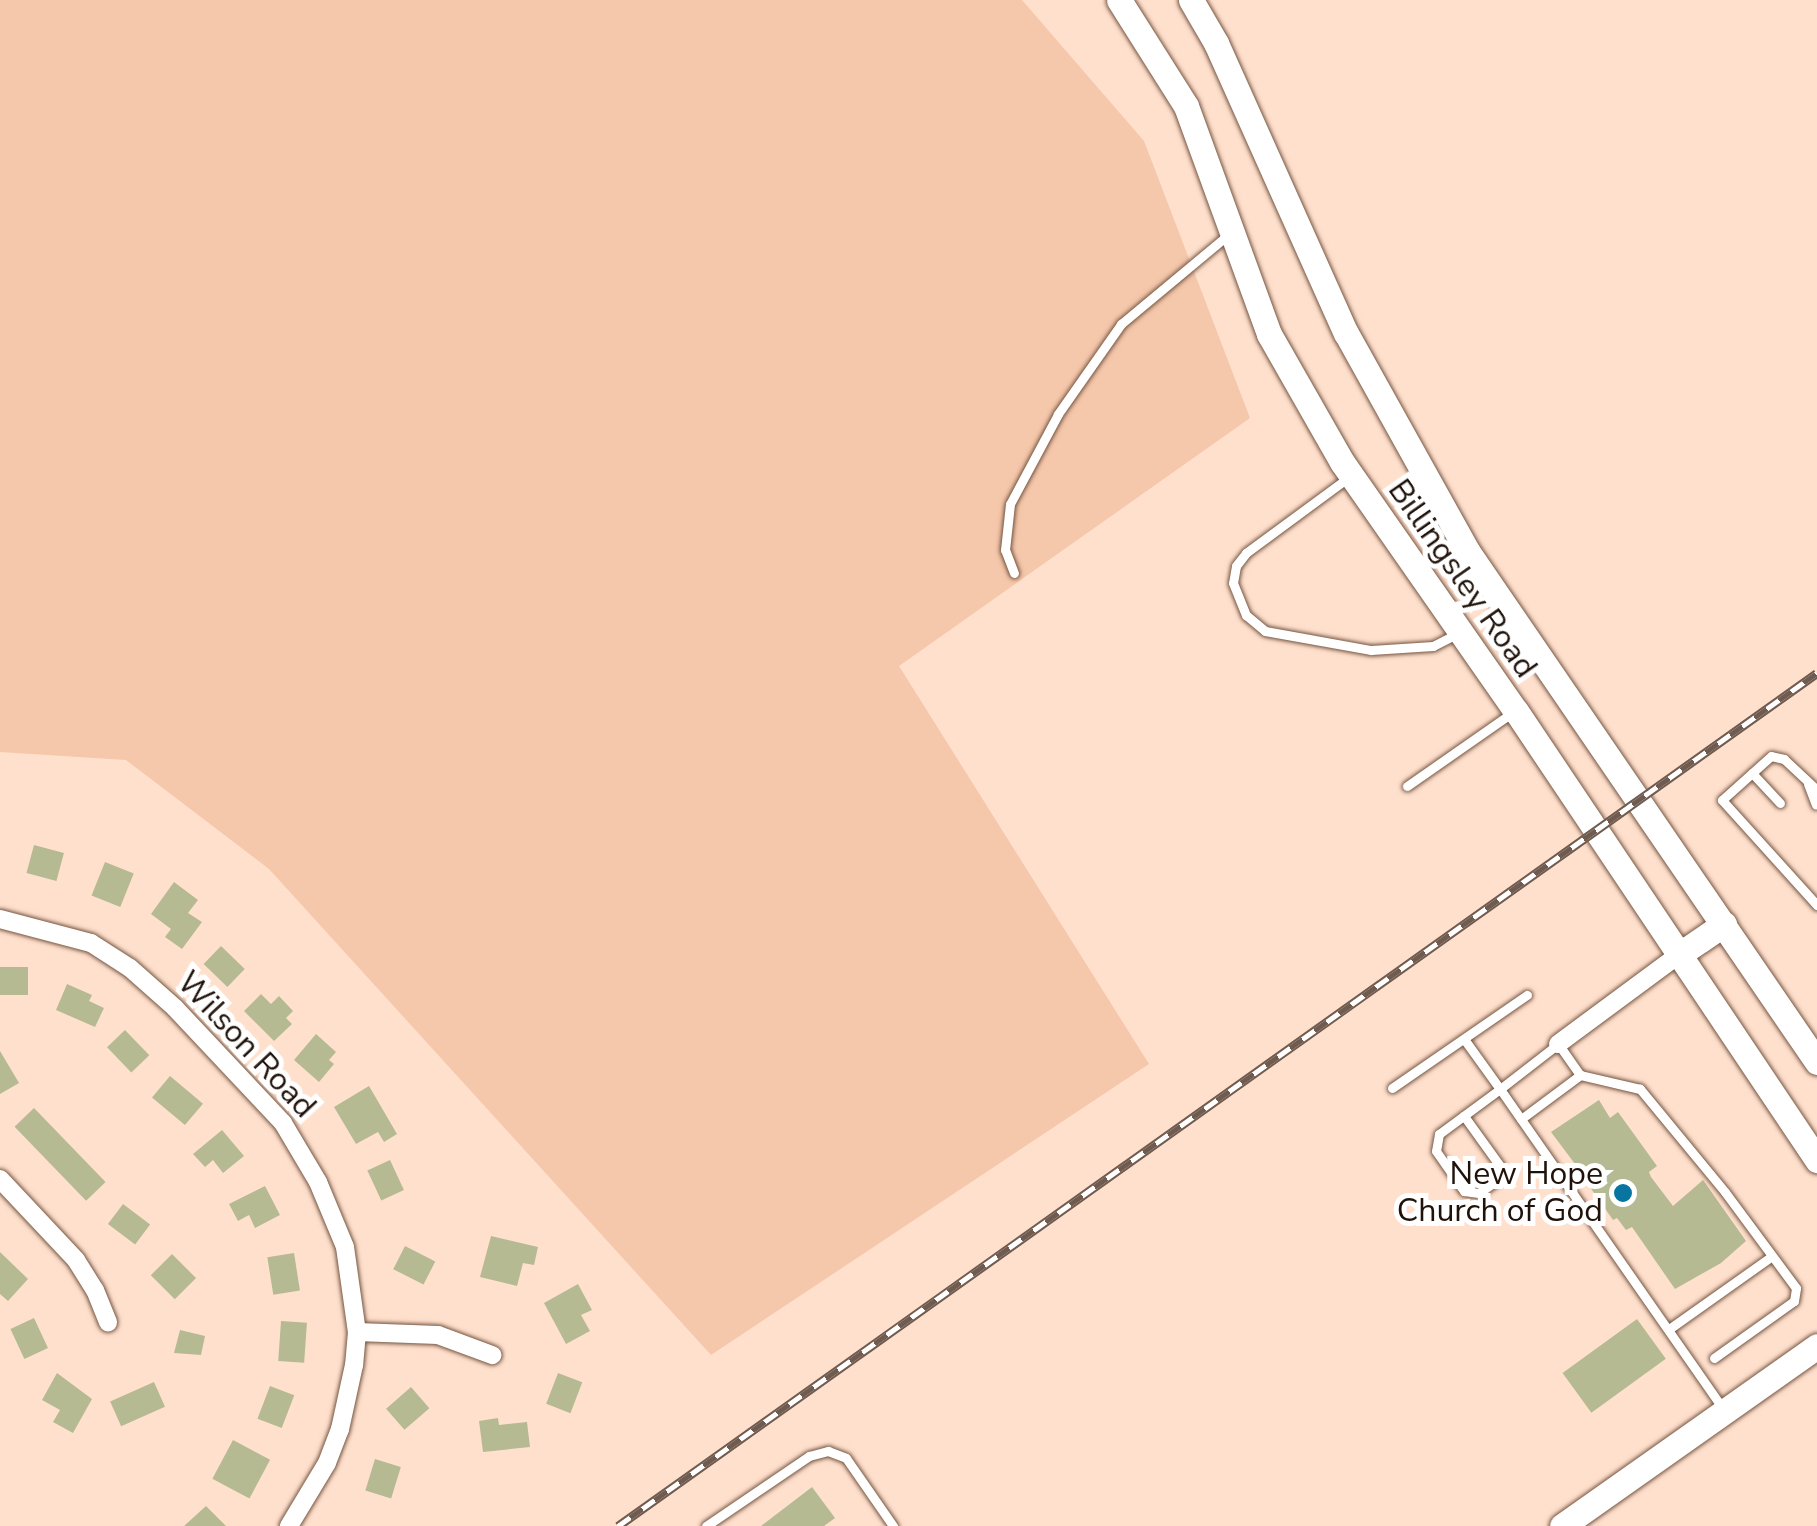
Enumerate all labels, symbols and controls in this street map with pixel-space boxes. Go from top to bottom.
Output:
street label: Billingsley Road [1379,473,1545,685]
street label: Wilson Road [169,964,323,1126]
place label: New Hope Church of God [1397,1156,1603,1231]
marker: New Hope Church of God [1612,1182,1634,1204]

